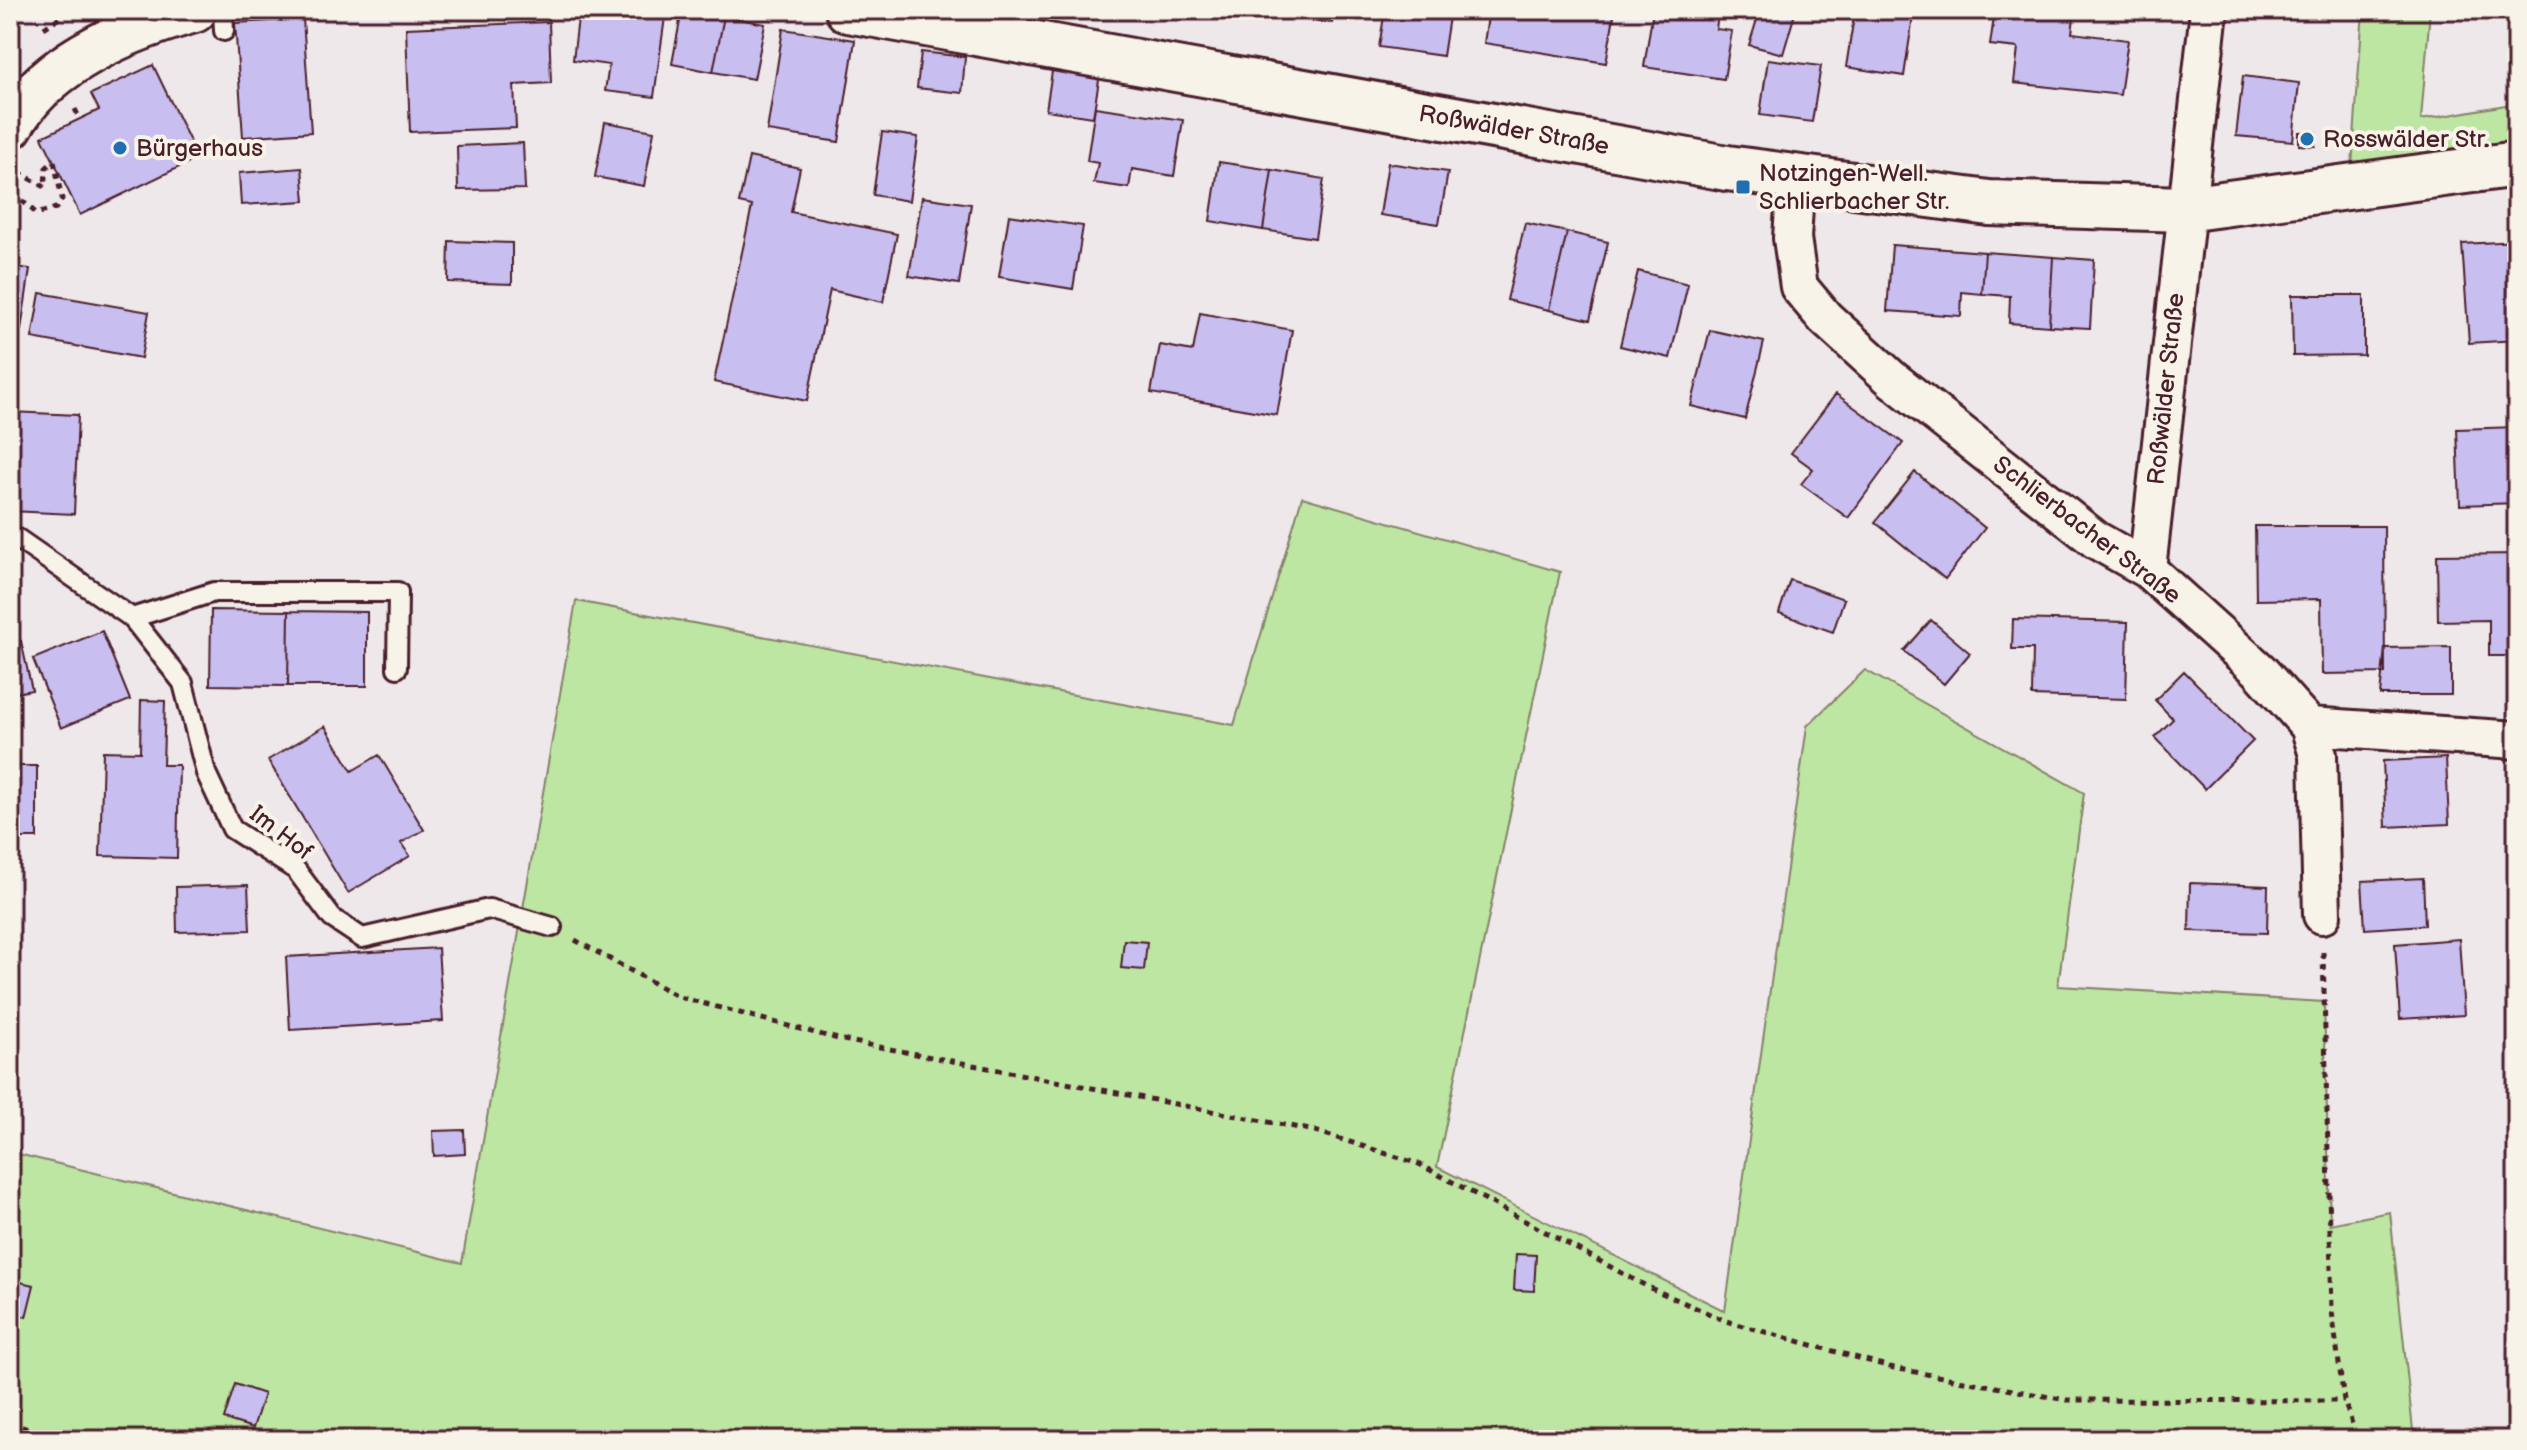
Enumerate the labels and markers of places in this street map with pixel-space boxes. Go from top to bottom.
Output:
place label: Rosswälder Str. [2323,125,2489,154]
marker: Rosswälder Str. [2298,130,2316,148]
place label: Bürgerhaus [136,134,263,163]
marker: Bürgerhaus [111,139,129,157]
place label: Notzingen-Well. Schlierbacher Str. [1759,159,1949,216]
marker: Notzingen-Well. Schlierbacher Str. [1734,178,1752,196]

